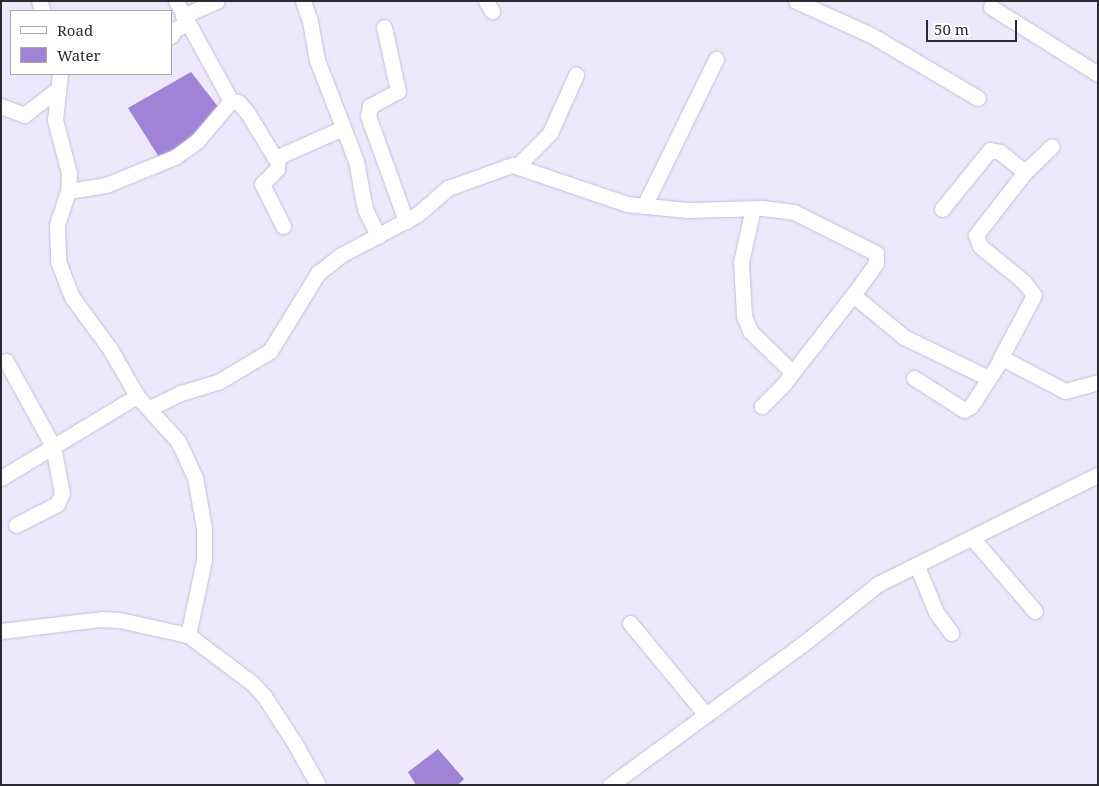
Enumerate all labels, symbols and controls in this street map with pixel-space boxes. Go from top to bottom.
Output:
legend [10,10,172,75]
scale bar [929,10,1020,42]
text: 50 m [934,19,969,39]
text: Road [57,20,93,40]
text: Water [57,45,100,65]

